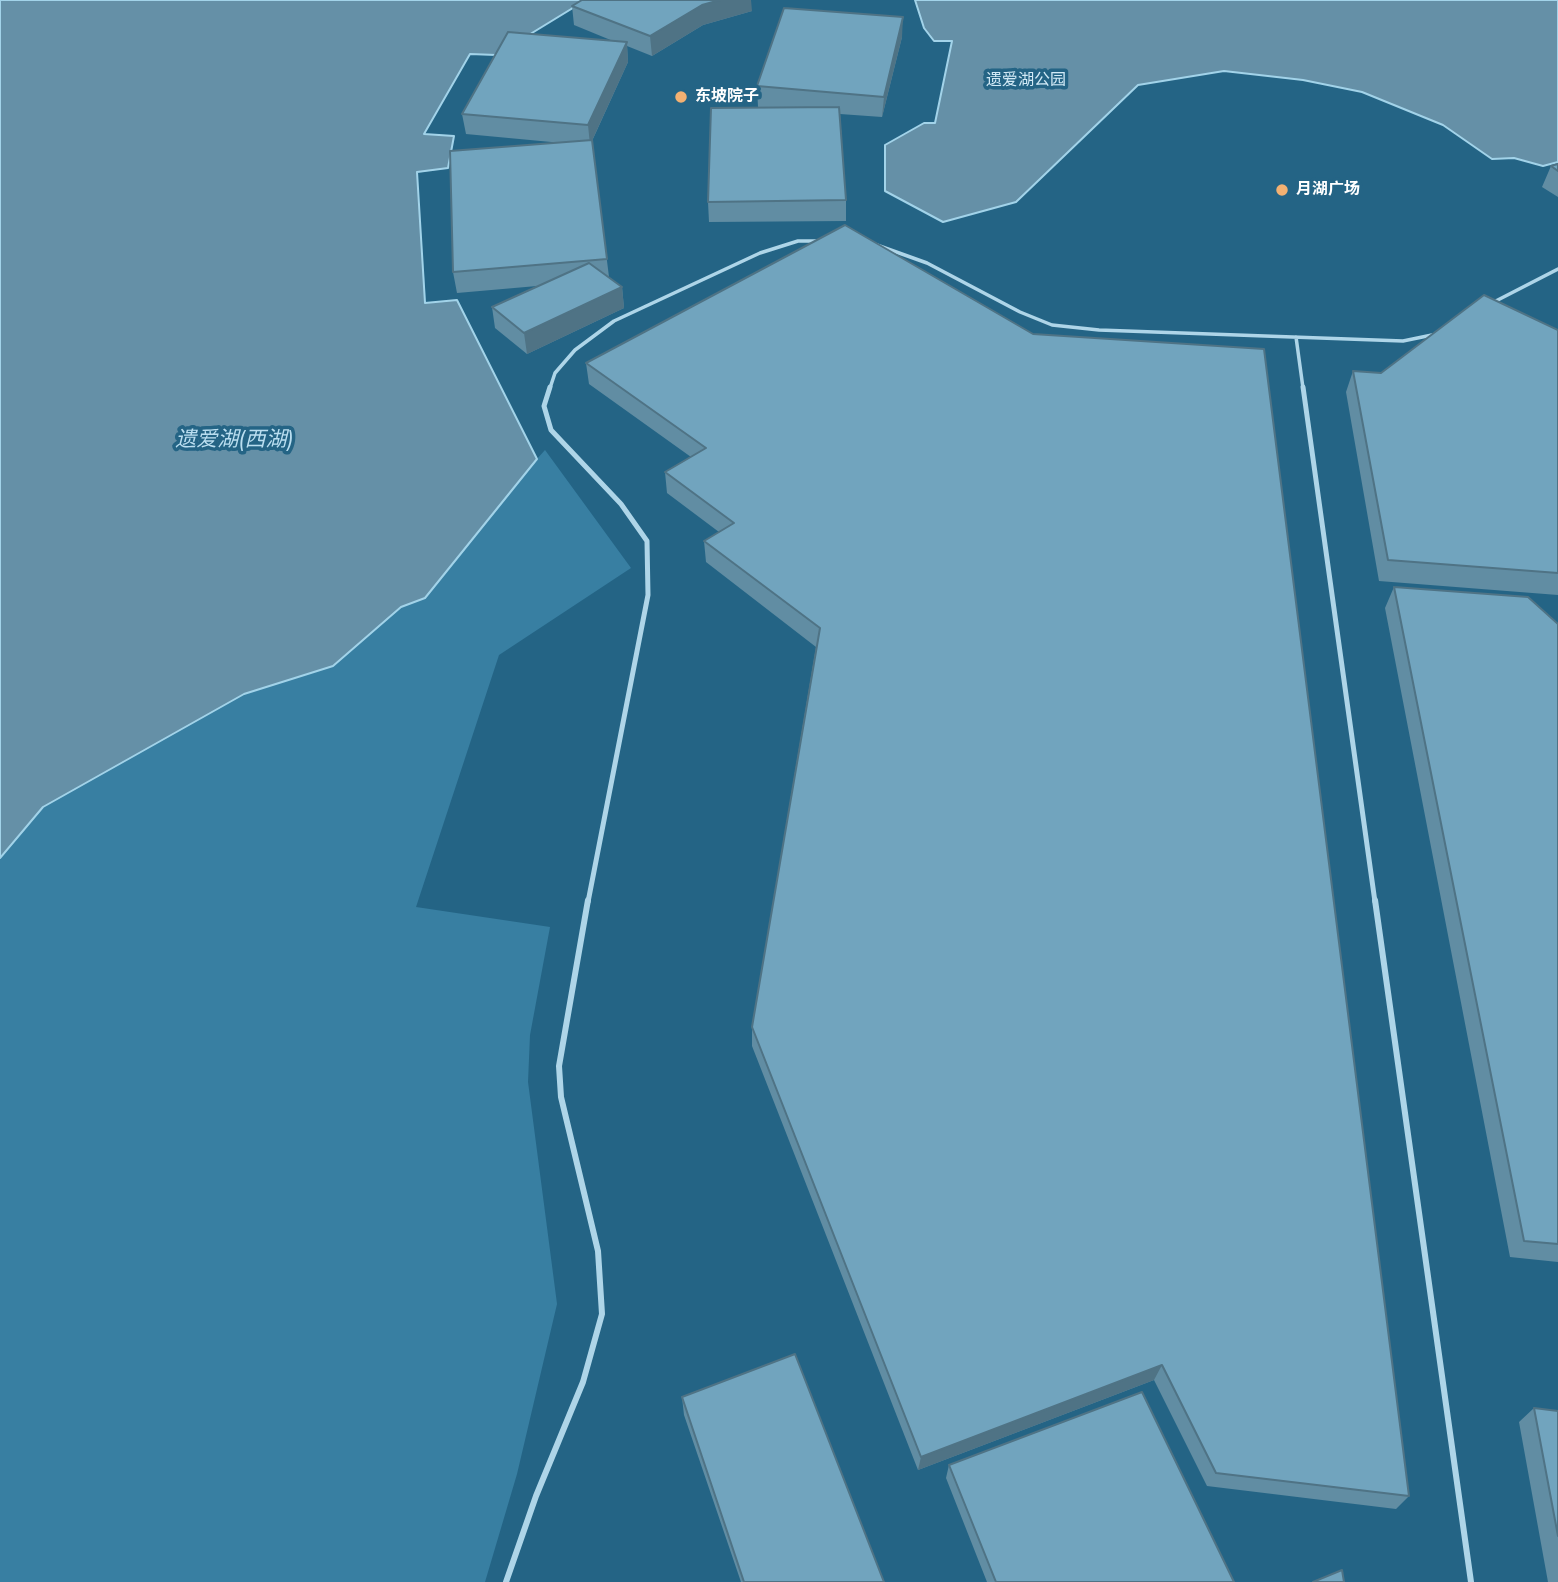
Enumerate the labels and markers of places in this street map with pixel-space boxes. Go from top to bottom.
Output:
place label: 东坡院子 [695,87,759,107]
marker: 东坡院子 [673,89,689,105]
place label: 月湖广场 [1296,180,1360,200]
marker: 月湖广场 [1274,182,1290,198]

